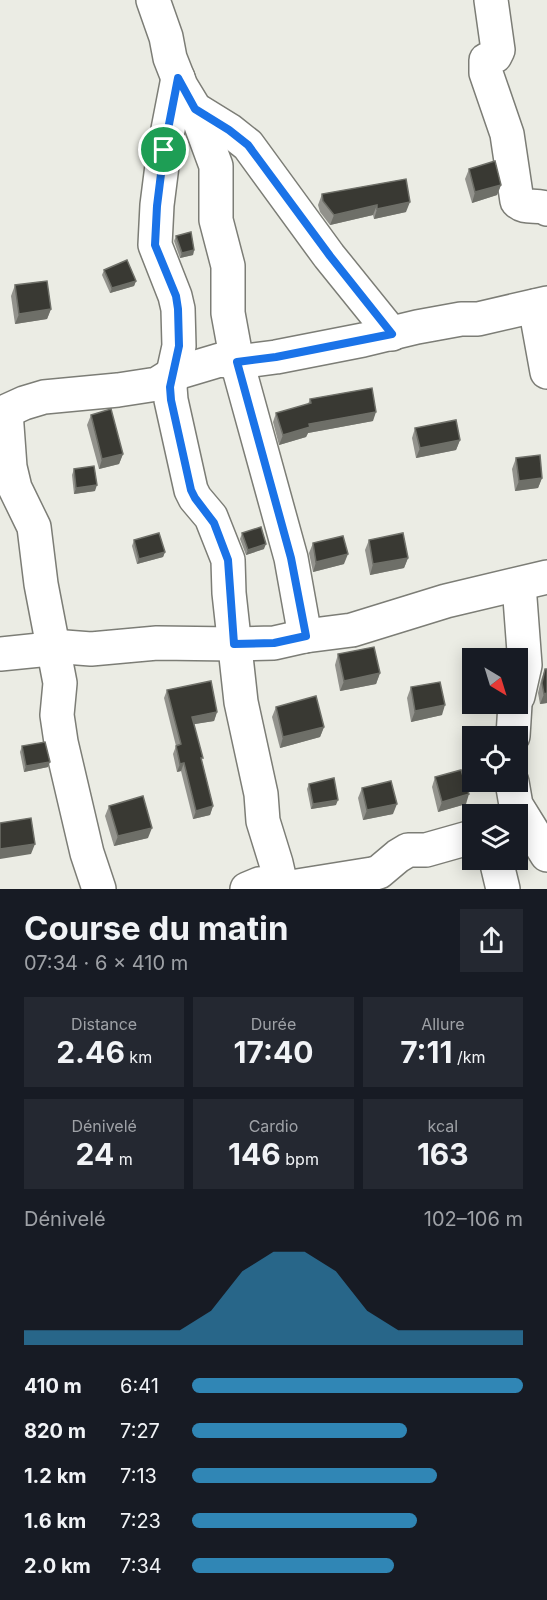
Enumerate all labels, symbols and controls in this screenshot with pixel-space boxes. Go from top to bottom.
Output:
pin [138,124,189,175]
icon: arrive [147,133,180,166]
north arrow [462,648,528,714]
map controls [462,648,528,870]
button: locate [462,726,528,792]
button: layers [462,804,528,870]
text: Course du matin [24,908,289,948]
button: share [460,909,523,972]
text: 07:34 · 6 × 410 m [24,951,188,975]
text: Distance [71,1014,137,1034]
text: Durée [251,1014,296,1034]
text: Allure [421,1014,464,1034]
text: 2.46 [56,1034,125,1070]
text: 17:40 [234,1034,313,1070]
text: 7:11 [400,1034,452,1070]
text: km [125,1047,152,1067]
text: /km [452,1047,486,1067]
text: Dénivelé [71,1116,137,1136]
text: Cardio [249,1116,298,1136]
text: kcal [428,1116,458,1136]
text: 24 [76,1136,114,1172]
text: 146 [228,1136,281,1172]
text: 163 [417,1136,469,1172]
text: m [114,1149,133,1169]
text: bpm [281,1149,319,1169]
text: Dénivelé [24,1207,106,1231]
text: 102–106 m [424,1207,523,1231]
text: 410 m [24,1374,82,1398]
text: 6:41 [120,1374,159,1398]
text: 820 m [24,1419,86,1443]
text: 7:27 [120,1419,160,1443]
text: 1.2 km [24,1464,87,1488]
text: 7:13 [120,1464,157,1488]
text: 1.6 km [24,1509,86,1533]
text: 7:23 [120,1509,161,1533]
text: 2.0 km [24,1554,91,1578]
text: 7:34 [120,1554,162,1578]

